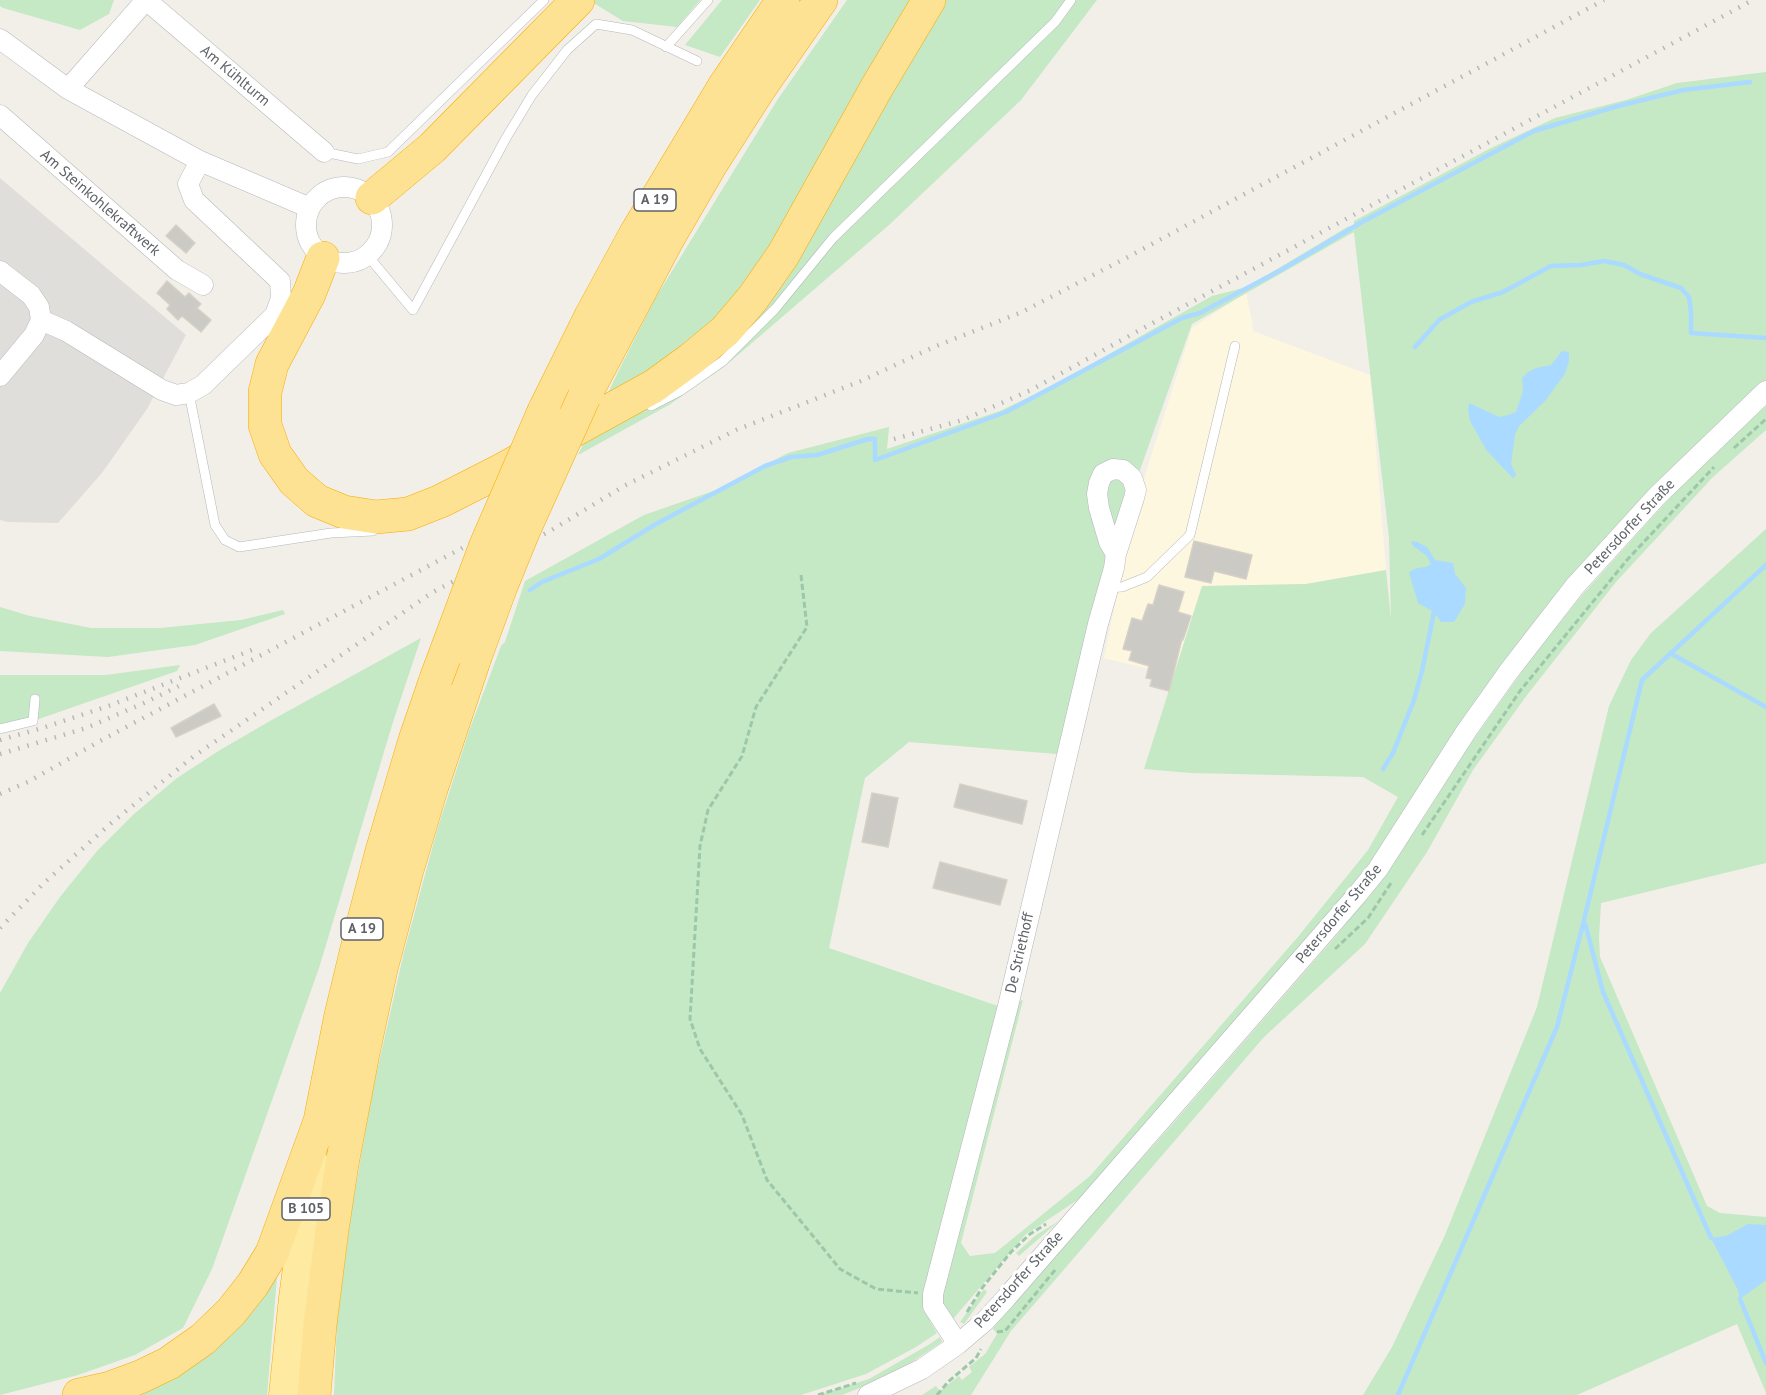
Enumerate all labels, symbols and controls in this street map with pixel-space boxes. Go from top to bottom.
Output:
street label: Am Kühlturm [197,42,273,110]
street label: Am Steinkohlekraftwerk [36,146,164,260]
road number: A 19 [634,189,676,211]
street label: Petersdorfer Straße [1581,475,1679,579]
street label: Petersdorfer Straße [1292,861,1386,967]
street label: De Striethoff [1002,911,1038,995]
road number: A 19 [341,918,383,940]
road number: B 105 [282,1198,330,1220]
street label: Petersdorfer Straße [971,1228,1067,1332]

